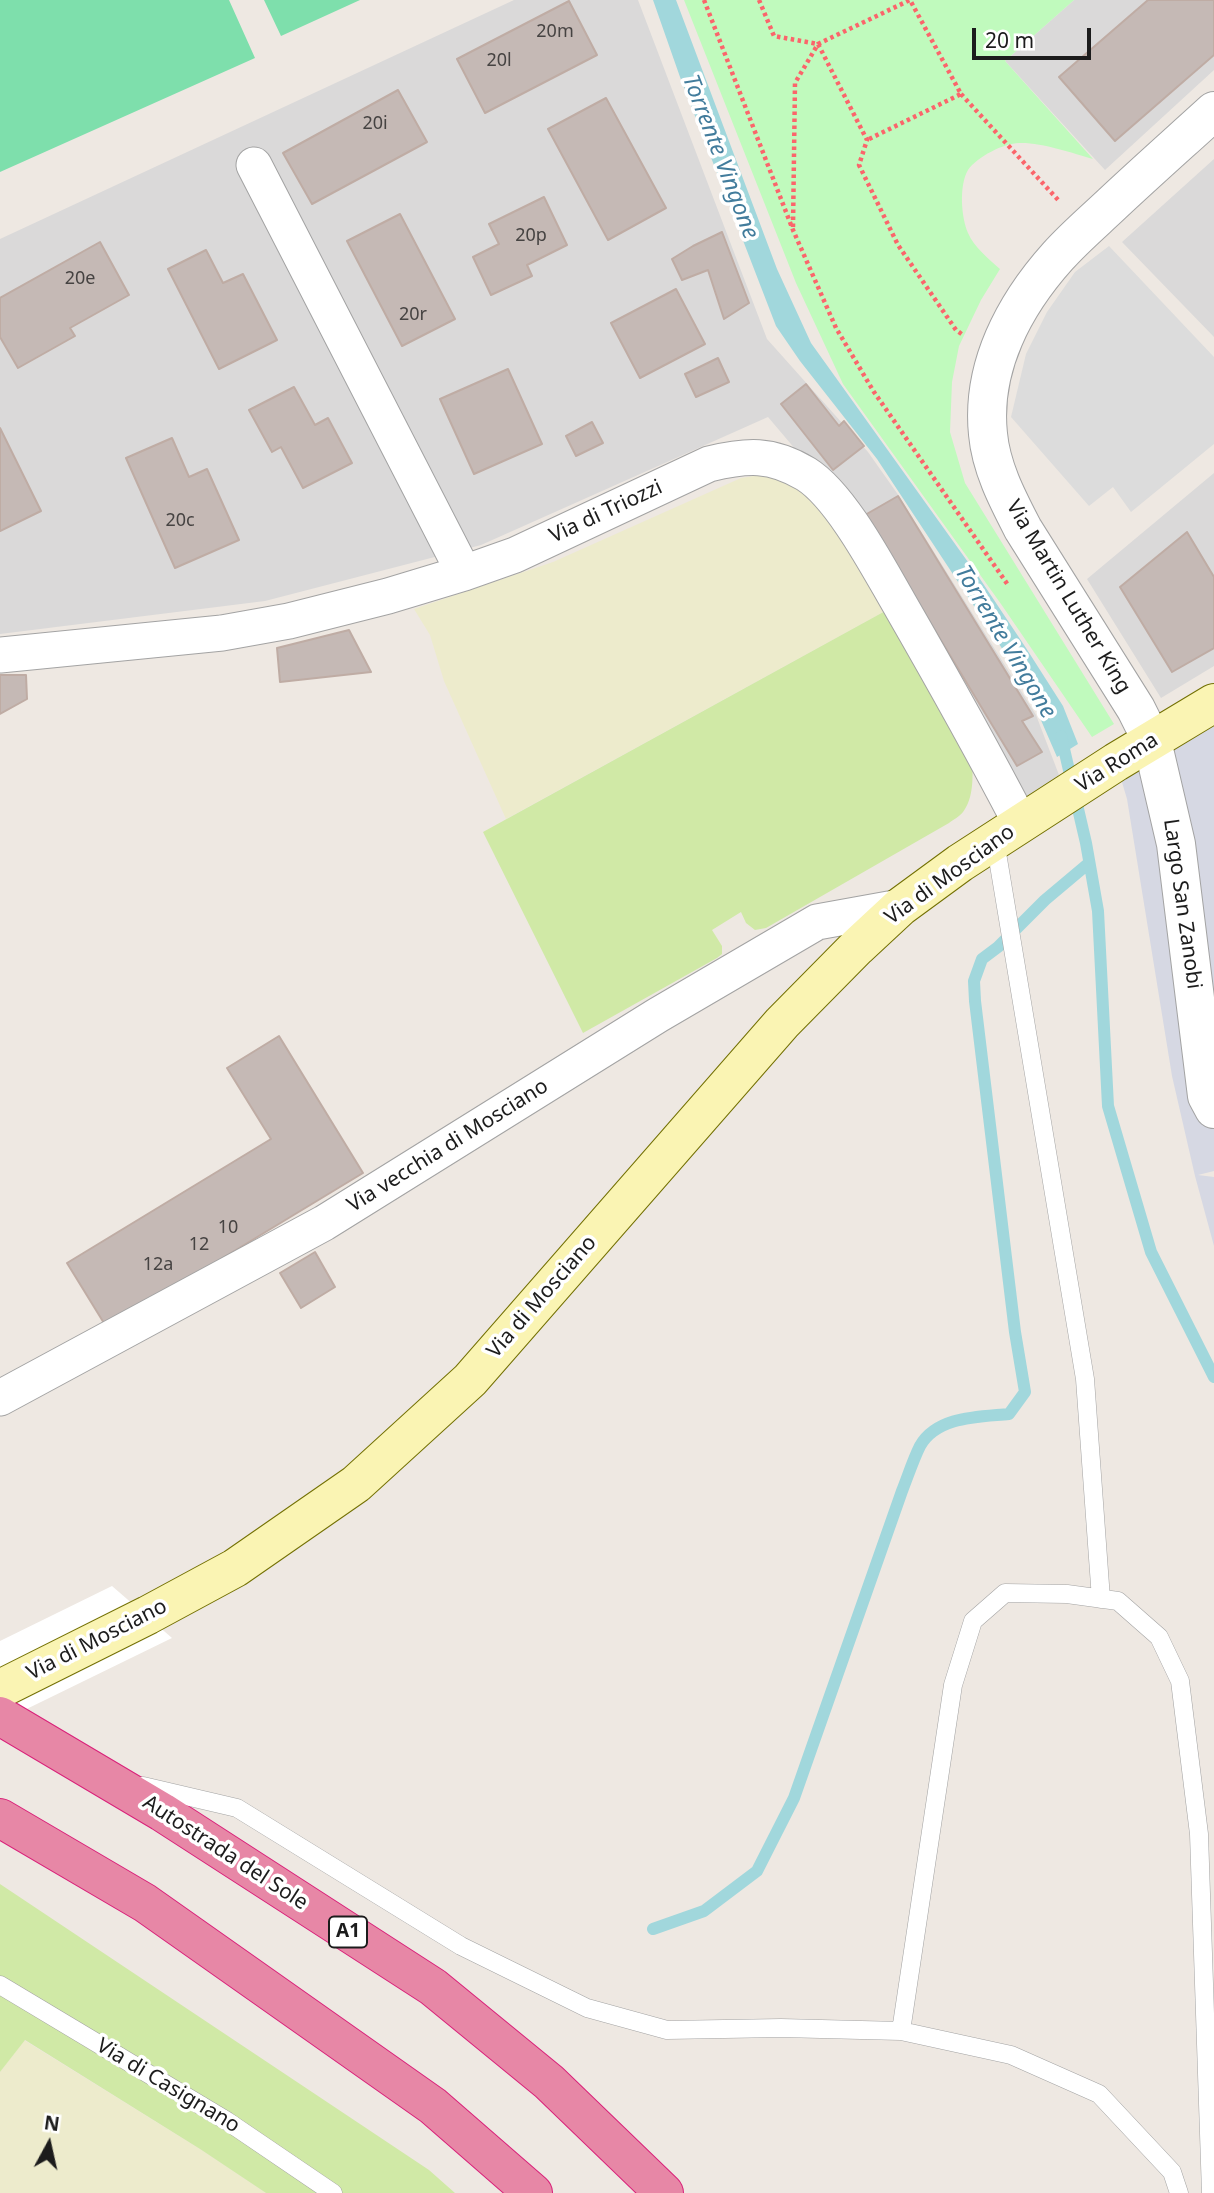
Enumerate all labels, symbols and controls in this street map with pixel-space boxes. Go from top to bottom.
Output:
scale bar [976,14,1095,58]
house number: 20m [536,21,574,43]
text: 20 m [985,26,1034,54]
house number: 20l [486,50,512,72]
water label: Torrente Vingone [676,71,764,243]
house number: 20i [362,113,388,135]
house number: 20p [515,225,547,247]
house number: 20e [65,268,95,290]
house number: 20r [399,304,427,326]
street label: Via di Triozzi [546,475,666,549]
street label: Via Martin Luther King [1000,496,1136,698]
house number: 20c [165,510,195,532]
water label: Torrente Vingone [948,560,1062,724]
street label: Via Roma [1071,728,1163,798]
street label: Largo San Zanobi [1158,817,1206,991]
street label: Via di Mosciano [880,820,1020,930]
street label: Via vecchia di Mosciano [343,1074,553,1218]
house number: 10 [218,1217,238,1239]
street label: Via di Mosciano [482,1231,602,1363]
house number: 12 [189,1234,209,1256]
house number: 12a [143,1254,173,1276]
street label: Via di Mosciano [23,1594,171,1686]
street label: Autostrada del Sole [138,1790,312,1916]
road number: A1 [329,1916,367,1948]
street label: Via di Casignano [92,2033,244,2139]
north arrow [14,2109,84,2179]
text: N [42,2109,61,2137]

